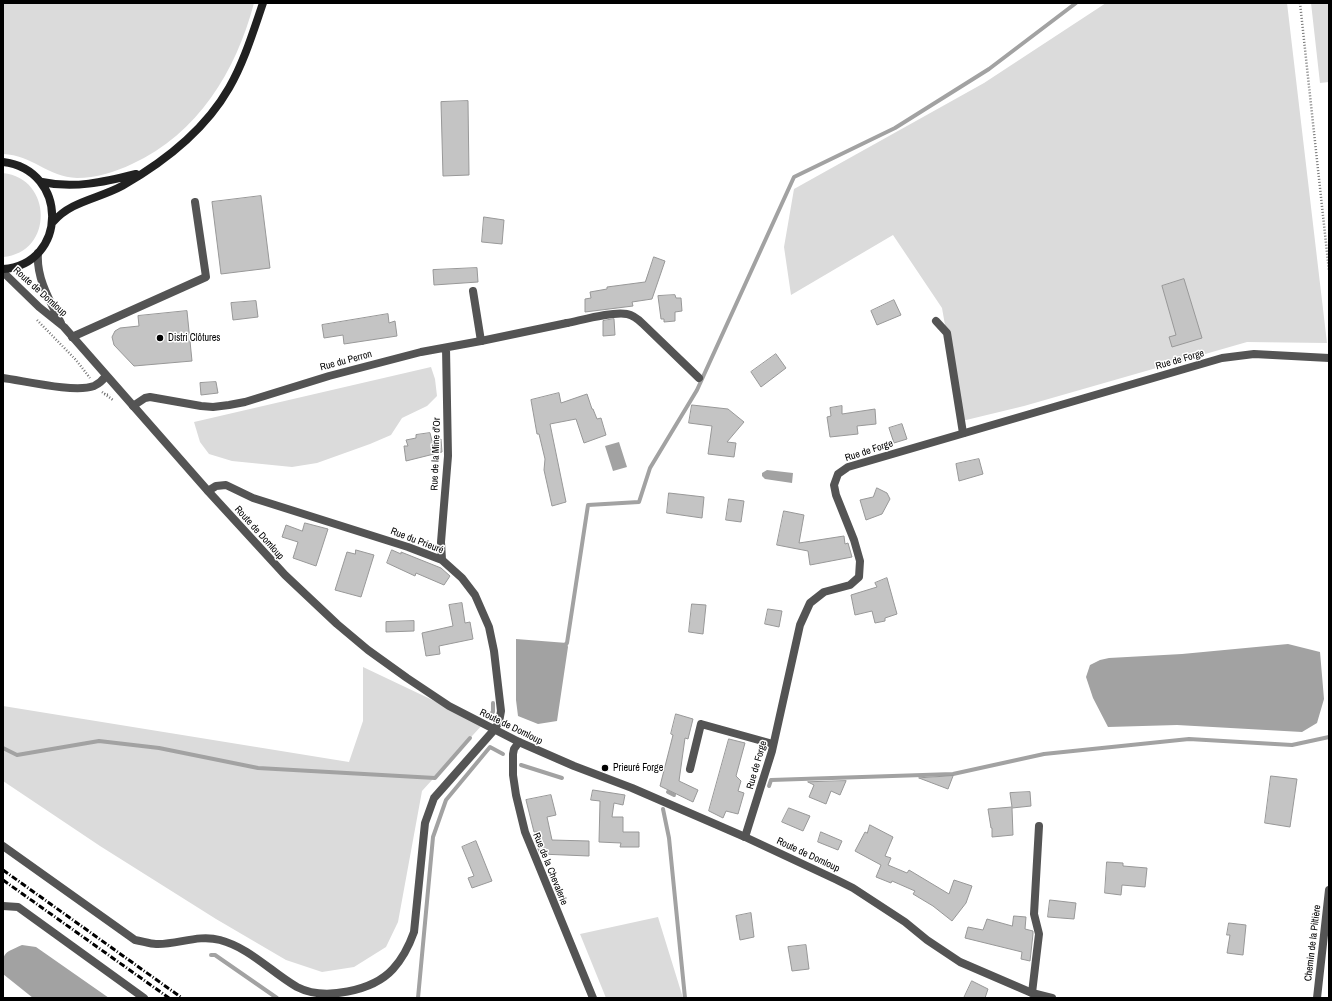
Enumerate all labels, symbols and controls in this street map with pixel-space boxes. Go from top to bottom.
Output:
street label: Route de Domloup [11,265,69,319]
place label: Distri Clôtures [168,332,220,344]
marker: Distri Clôtures [155,333,165,343]
street label: Rue de Forge [1154,347,1206,373]
street label: Rue du Perron [319,348,373,374]
street label: Rue de la Mine d'Or [429,417,443,491]
street label: Rue de Forge [843,438,895,464]
street label: Route de Domloup [232,504,286,562]
street label: Rue du Prieuré [389,525,445,557]
street label: Route de Domloup [478,707,544,747]
street label: Rue de Forge [744,739,770,791]
place label: Prieuré Forge [613,762,663,774]
marker: Prieuré Forge [600,763,610,773]
street label: Rue de la Chevalerie [530,831,570,907]
street label: Route de Domloup [774,835,842,875]
street label: Chemin de la Piltière [1302,904,1324,982]

